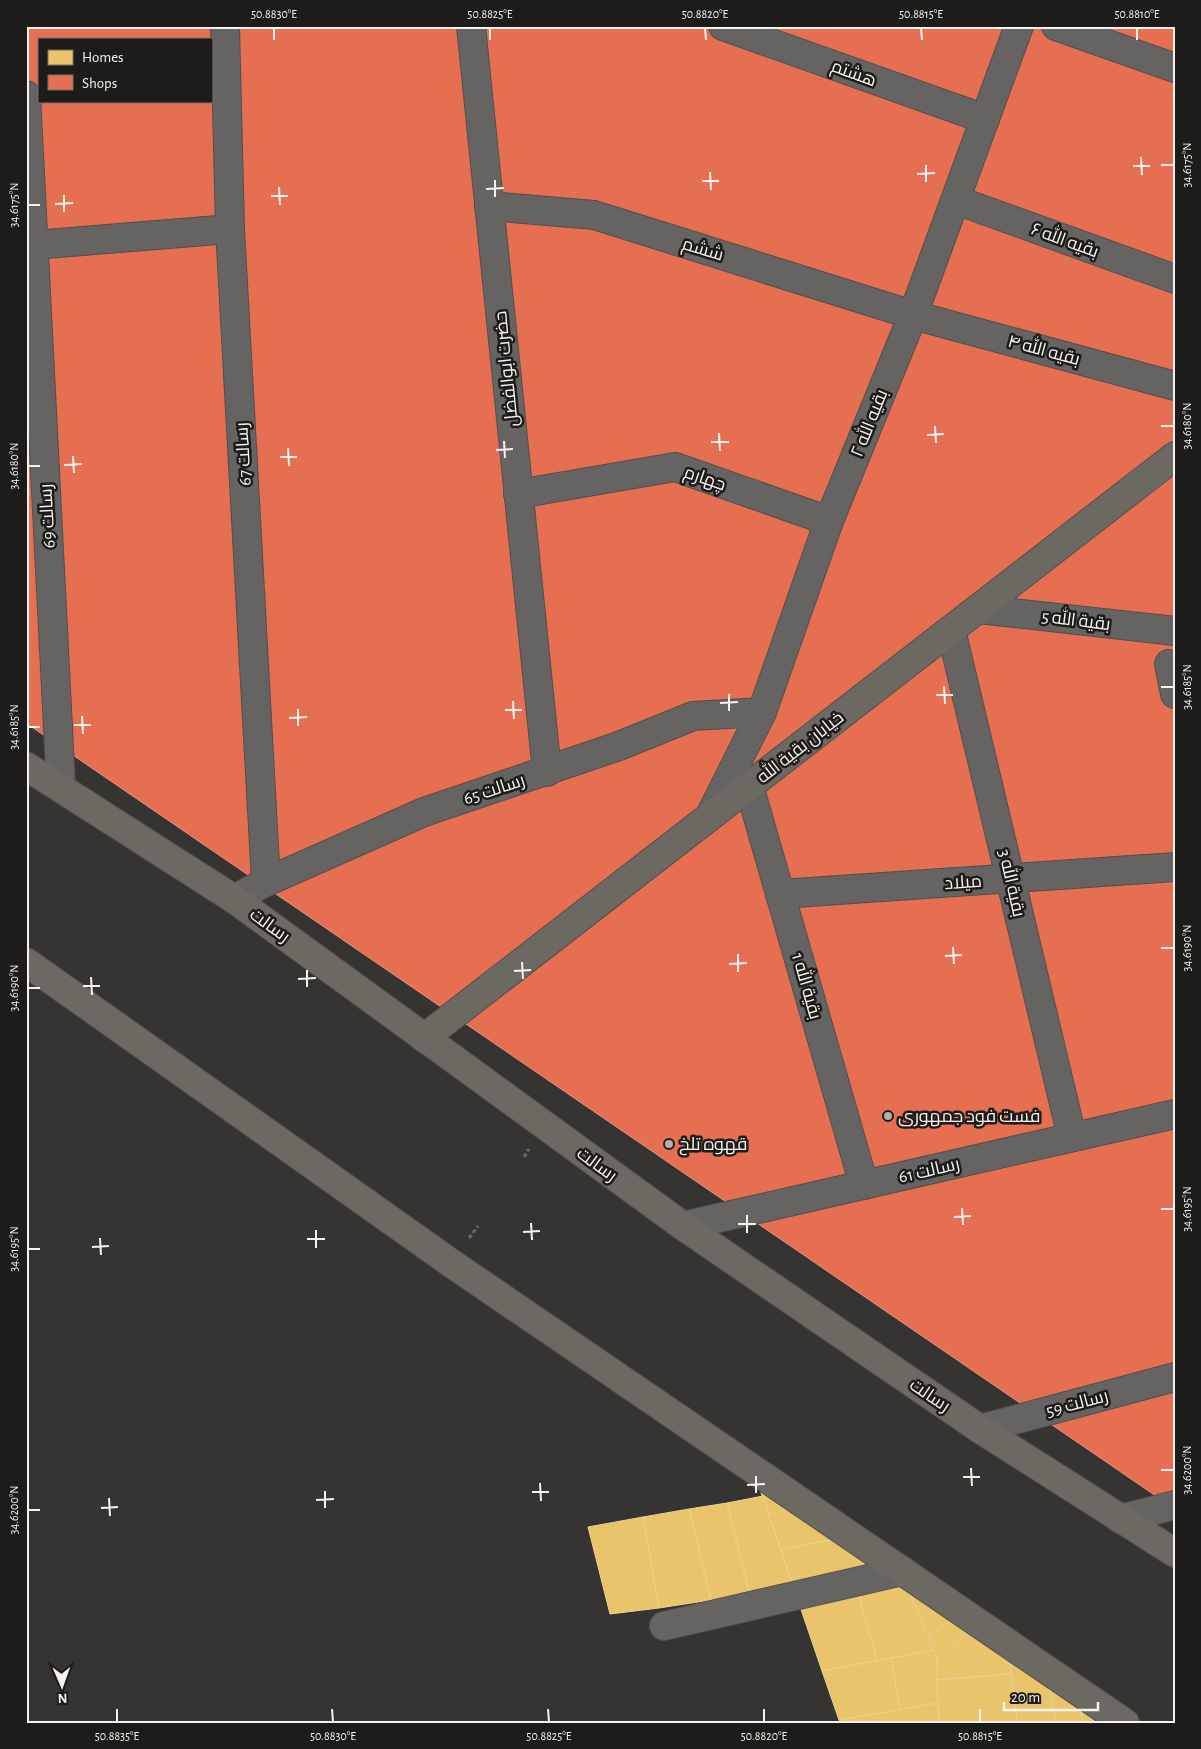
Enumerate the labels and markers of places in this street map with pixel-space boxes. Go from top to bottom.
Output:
place label: فست فود جمهوری [898,1108,1040,1127]
marker: فست فود جمهوری [882,1110,894,1122]
place label: قهوه تلخ [679,1136,747,1156]
marker: قهوه تلخ [663,1138,675,1150]

